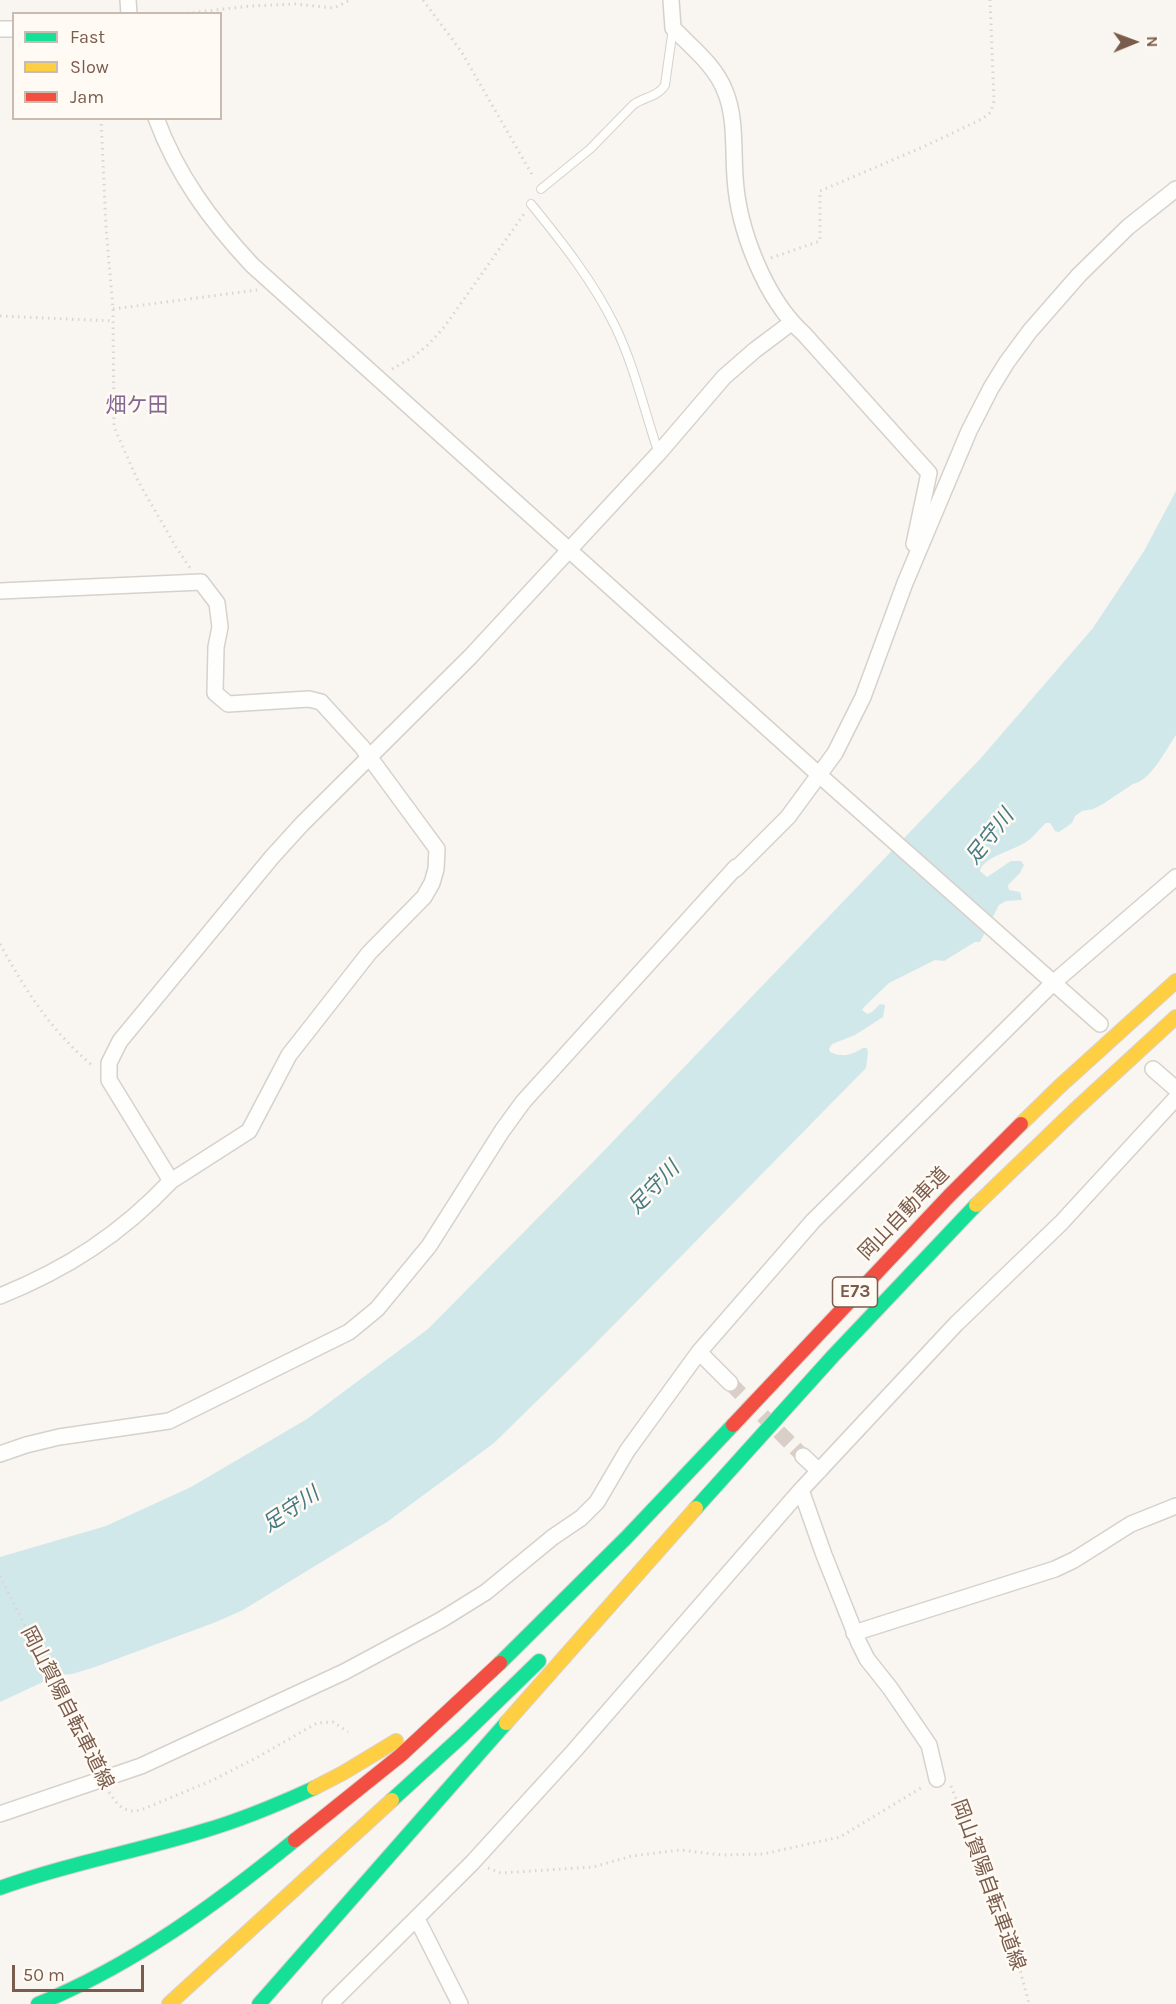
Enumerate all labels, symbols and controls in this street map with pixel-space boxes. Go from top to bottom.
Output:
legend [12,12,222,120]
north arrow [1104,12,1164,72]
text: Fast [70,26,105,48]
text: N [1143,36,1162,48]
text: Slow [70,56,109,78]
text: Jam [70,86,104,108]
district label: 畑ケ田 [106,393,168,419]
water label: 足守川 [961,804,1019,870]
water label: 足守川 [623,1157,685,1219]
street label: 岡山自動車道 [854,1163,954,1265]
road number: E73 [832,1277,878,1307]
water label: 足守川 [258,1482,324,1538]
street label: 岡山賀陽自転車道線 [15,1622,119,1794]
street label: 岡山賀陽自転車道線 [946,1796,1030,1974]
scale bar [15,1953,147,1991]
text: 50 m [23,1964,65,1986]

